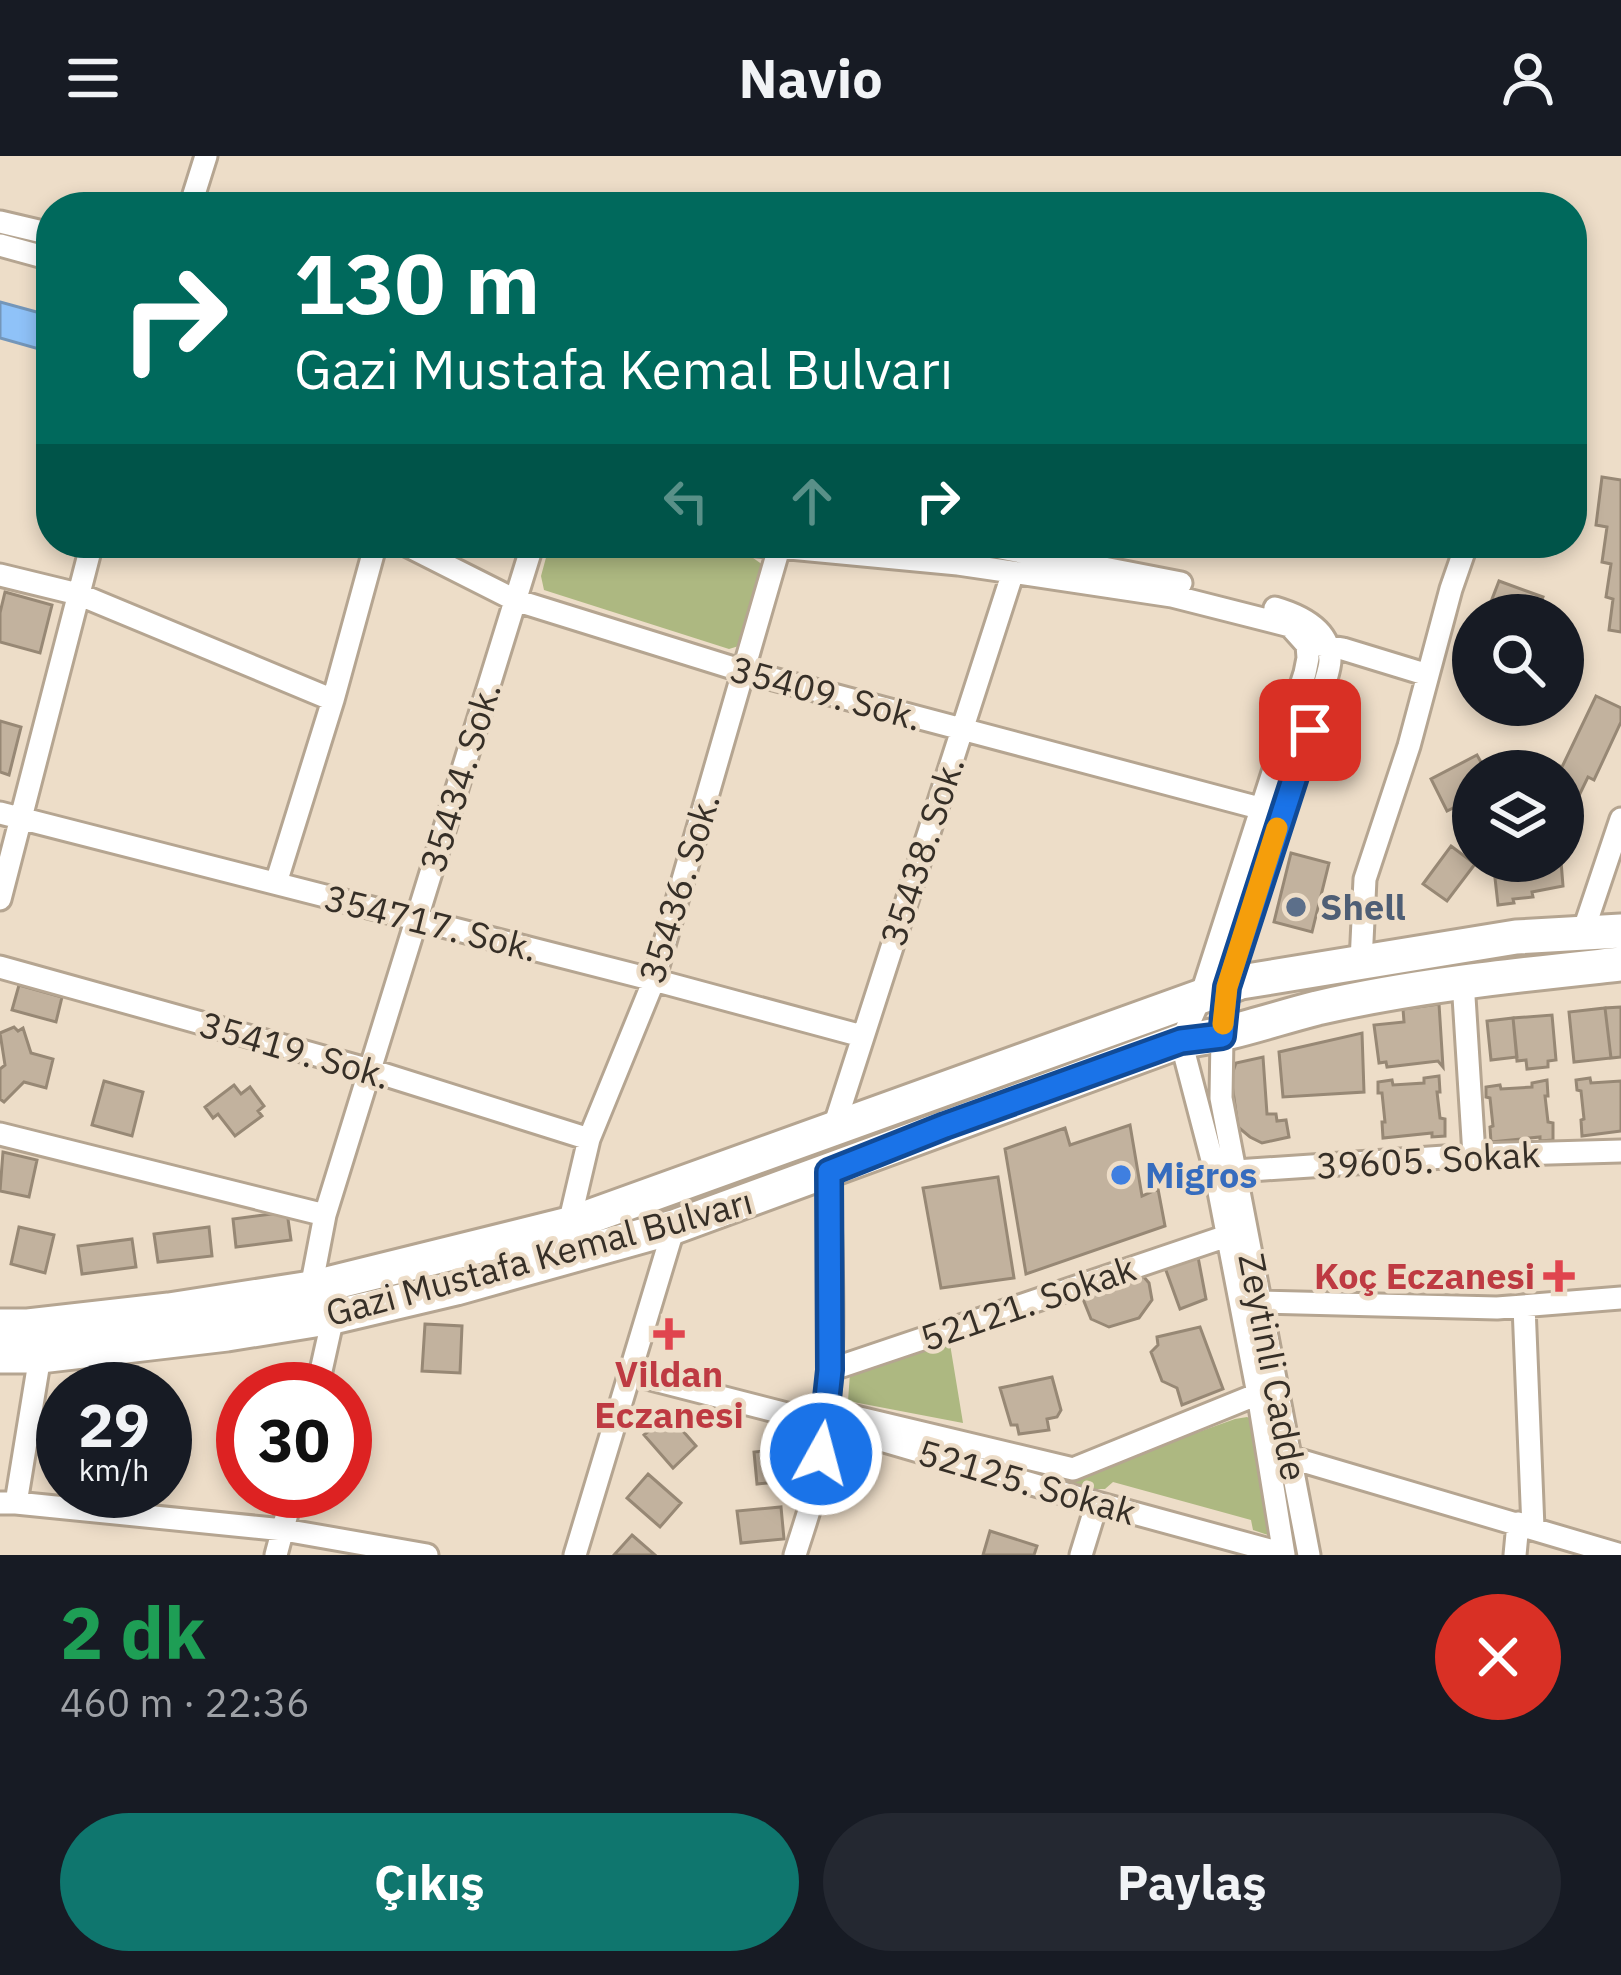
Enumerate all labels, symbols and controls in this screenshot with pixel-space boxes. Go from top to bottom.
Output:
text: Navio [738,43,883,113]
icon: menu [60,45,126,111]
icon: person [1495,45,1561,111]
text: 130 m [294,228,540,337]
icon: right [96,240,252,396]
text: Gazi Mustafa Kemal Bulvarı [294,334,953,404]
icon: left [653,468,719,534]
icon: ahead [779,468,845,534]
icon: right [905,468,971,534]
map controls [1452,594,1584,882]
button: search [1452,594,1584,726]
street label: 35409. Sok. [725,644,927,741]
street label: 35434. Sok. [408,676,511,878]
pin [1259,679,1361,781]
icon: arrive [1277,697,1343,763]
street label: 35438. Sok. [869,750,974,951]
button: layers [1452,750,1584,882]
street label: 35436. Sok. [627,787,730,989]
street label: 354717. Sok. [320,873,542,972]
place label: Shell [1320,883,1406,930]
marker: Shell [1283,894,1309,920]
street label: 35419. Sok. [194,1000,396,1099]
street label: 39605. Sokak [1315,1130,1541,1189]
place label: Migros [1145,1151,1257,1198]
marker: Migros [1108,1162,1134,1188]
street label: Gazi Mustafa Kemal Bulvarı [321,1177,757,1336]
street label: 52121. Sokak [914,1244,1142,1361]
street label: Zeytinli Cadde [1228,1249,1319,1485]
place label: Koç Eczanesi [1314,1252,1535,1299]
marker: Koç Eczanesi [1546,1263,1572,1289]
marker: Vildan Eczanesi [656,1321,682,1347]
place label: Vildan Eczanesi [594,1350,744,1438]
speed limit sign: 30 [216,1362,372,1518]
text: 29 [78,1385,150,1464]
position arrow [758,1391,884,1517]
street label: 52125. Sokak [913,1428,1141,1535]
text: km/h [79,1450,149,1489]
text: 2 dk [60,1585,206,1679]
button: close [1435,1594,1561,1720]
text: 460 m · 22:36 [60,1677,310,1728]
button: Çıkış [60,1813,799,1951]
button: Paylaş [823,1813,1561,1951]

